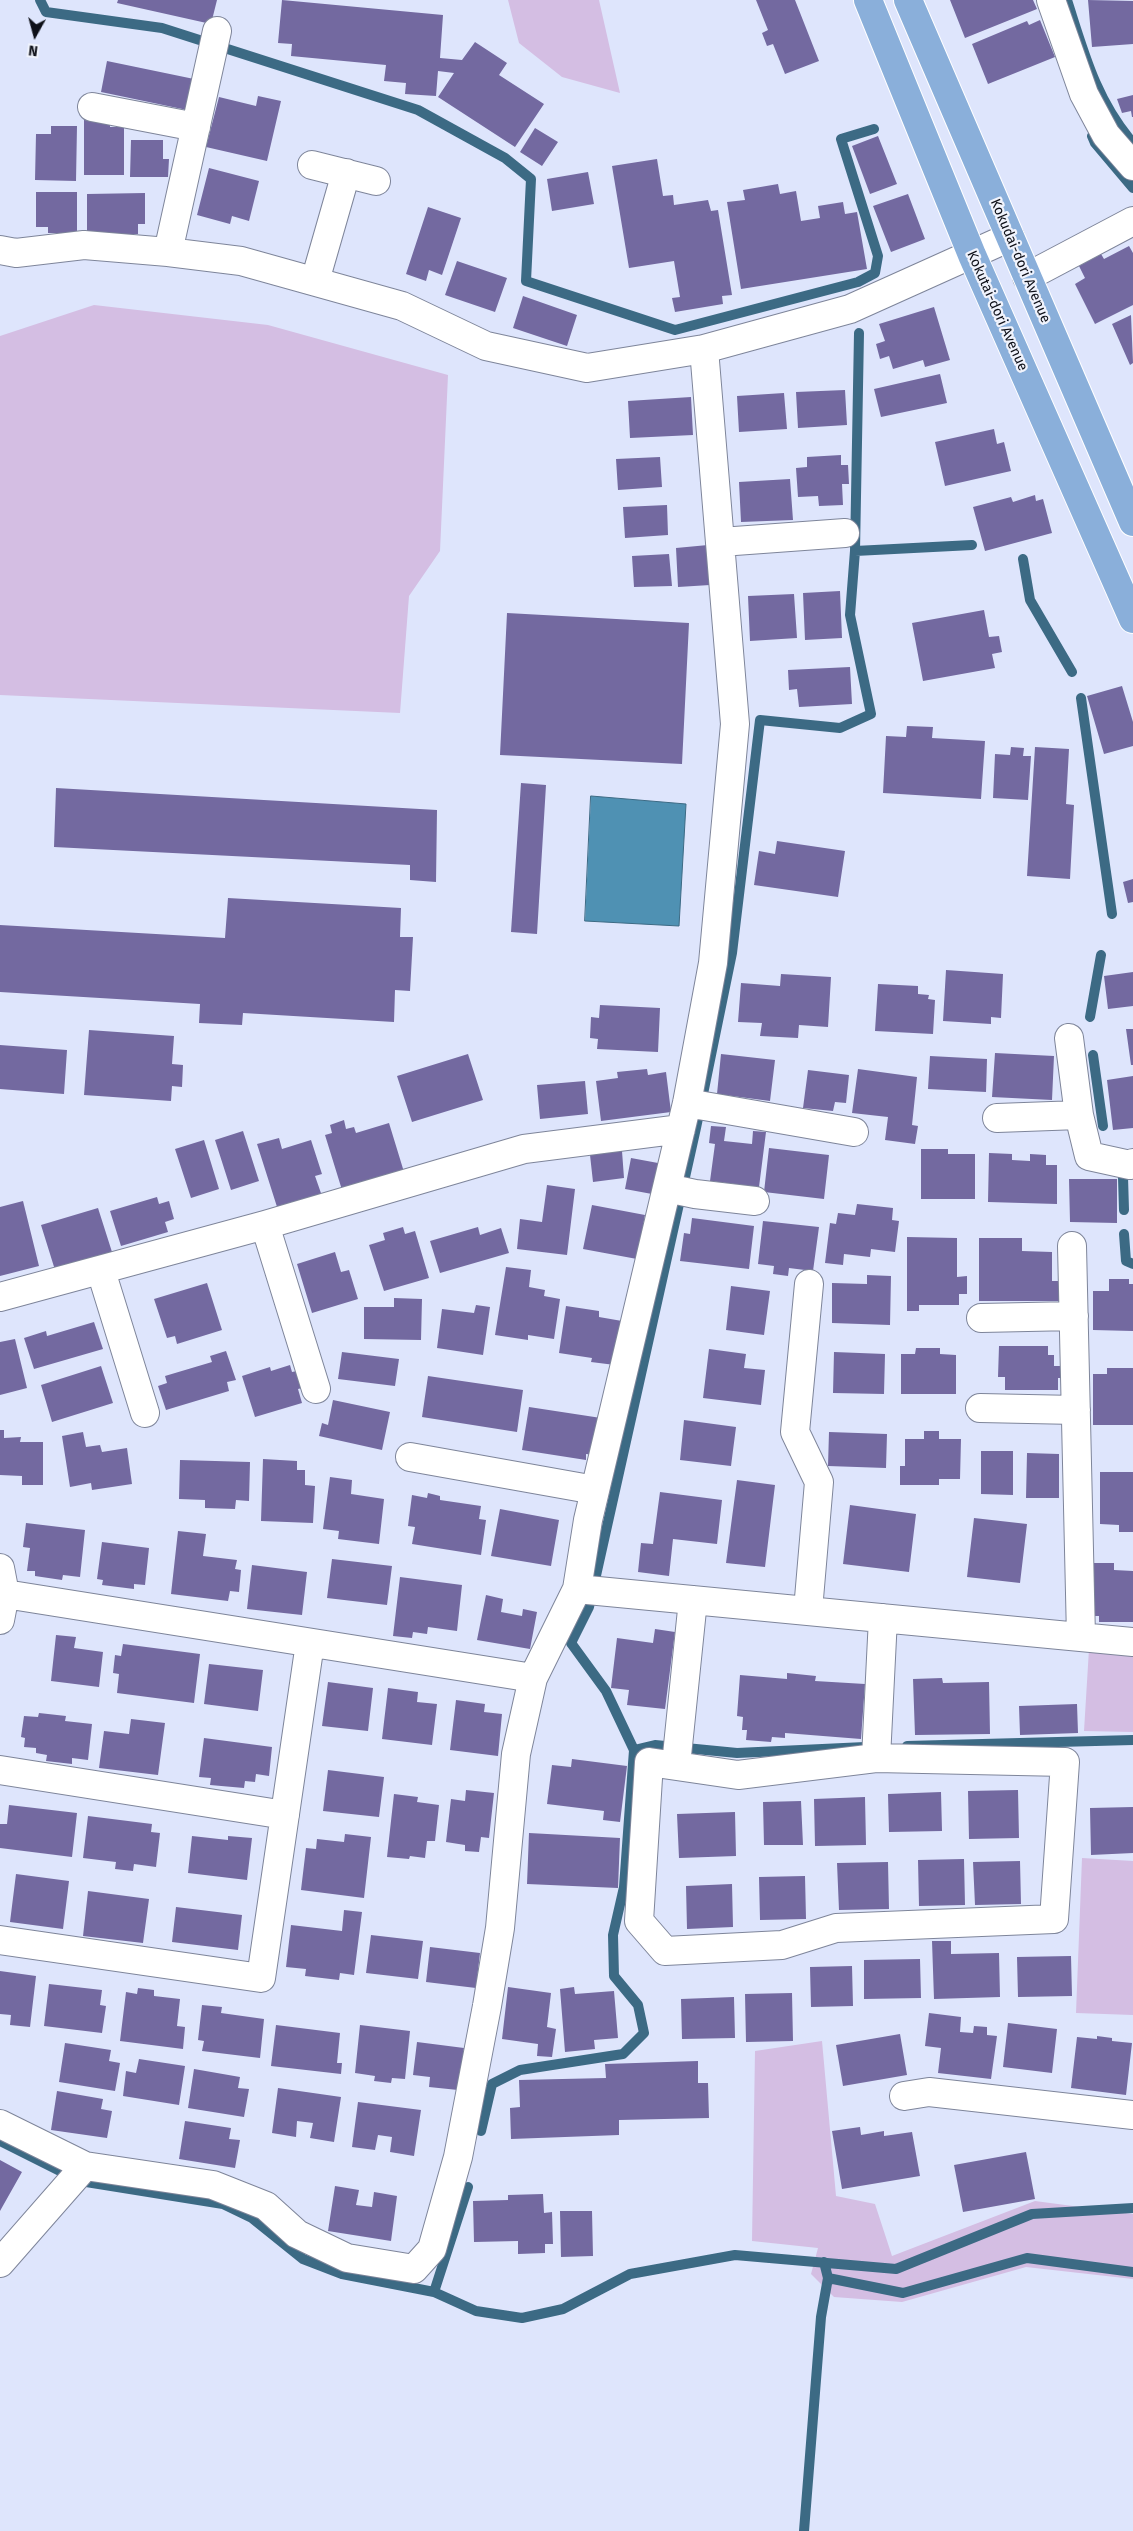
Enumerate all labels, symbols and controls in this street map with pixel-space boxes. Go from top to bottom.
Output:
north arrow [10,10,60,60]
text: N [27,41,39,59]
street label: Kokudai-dori Avenue [986,196,1054,326]
street label: Kokutai-dori Avenue [963,248,1031,374]

